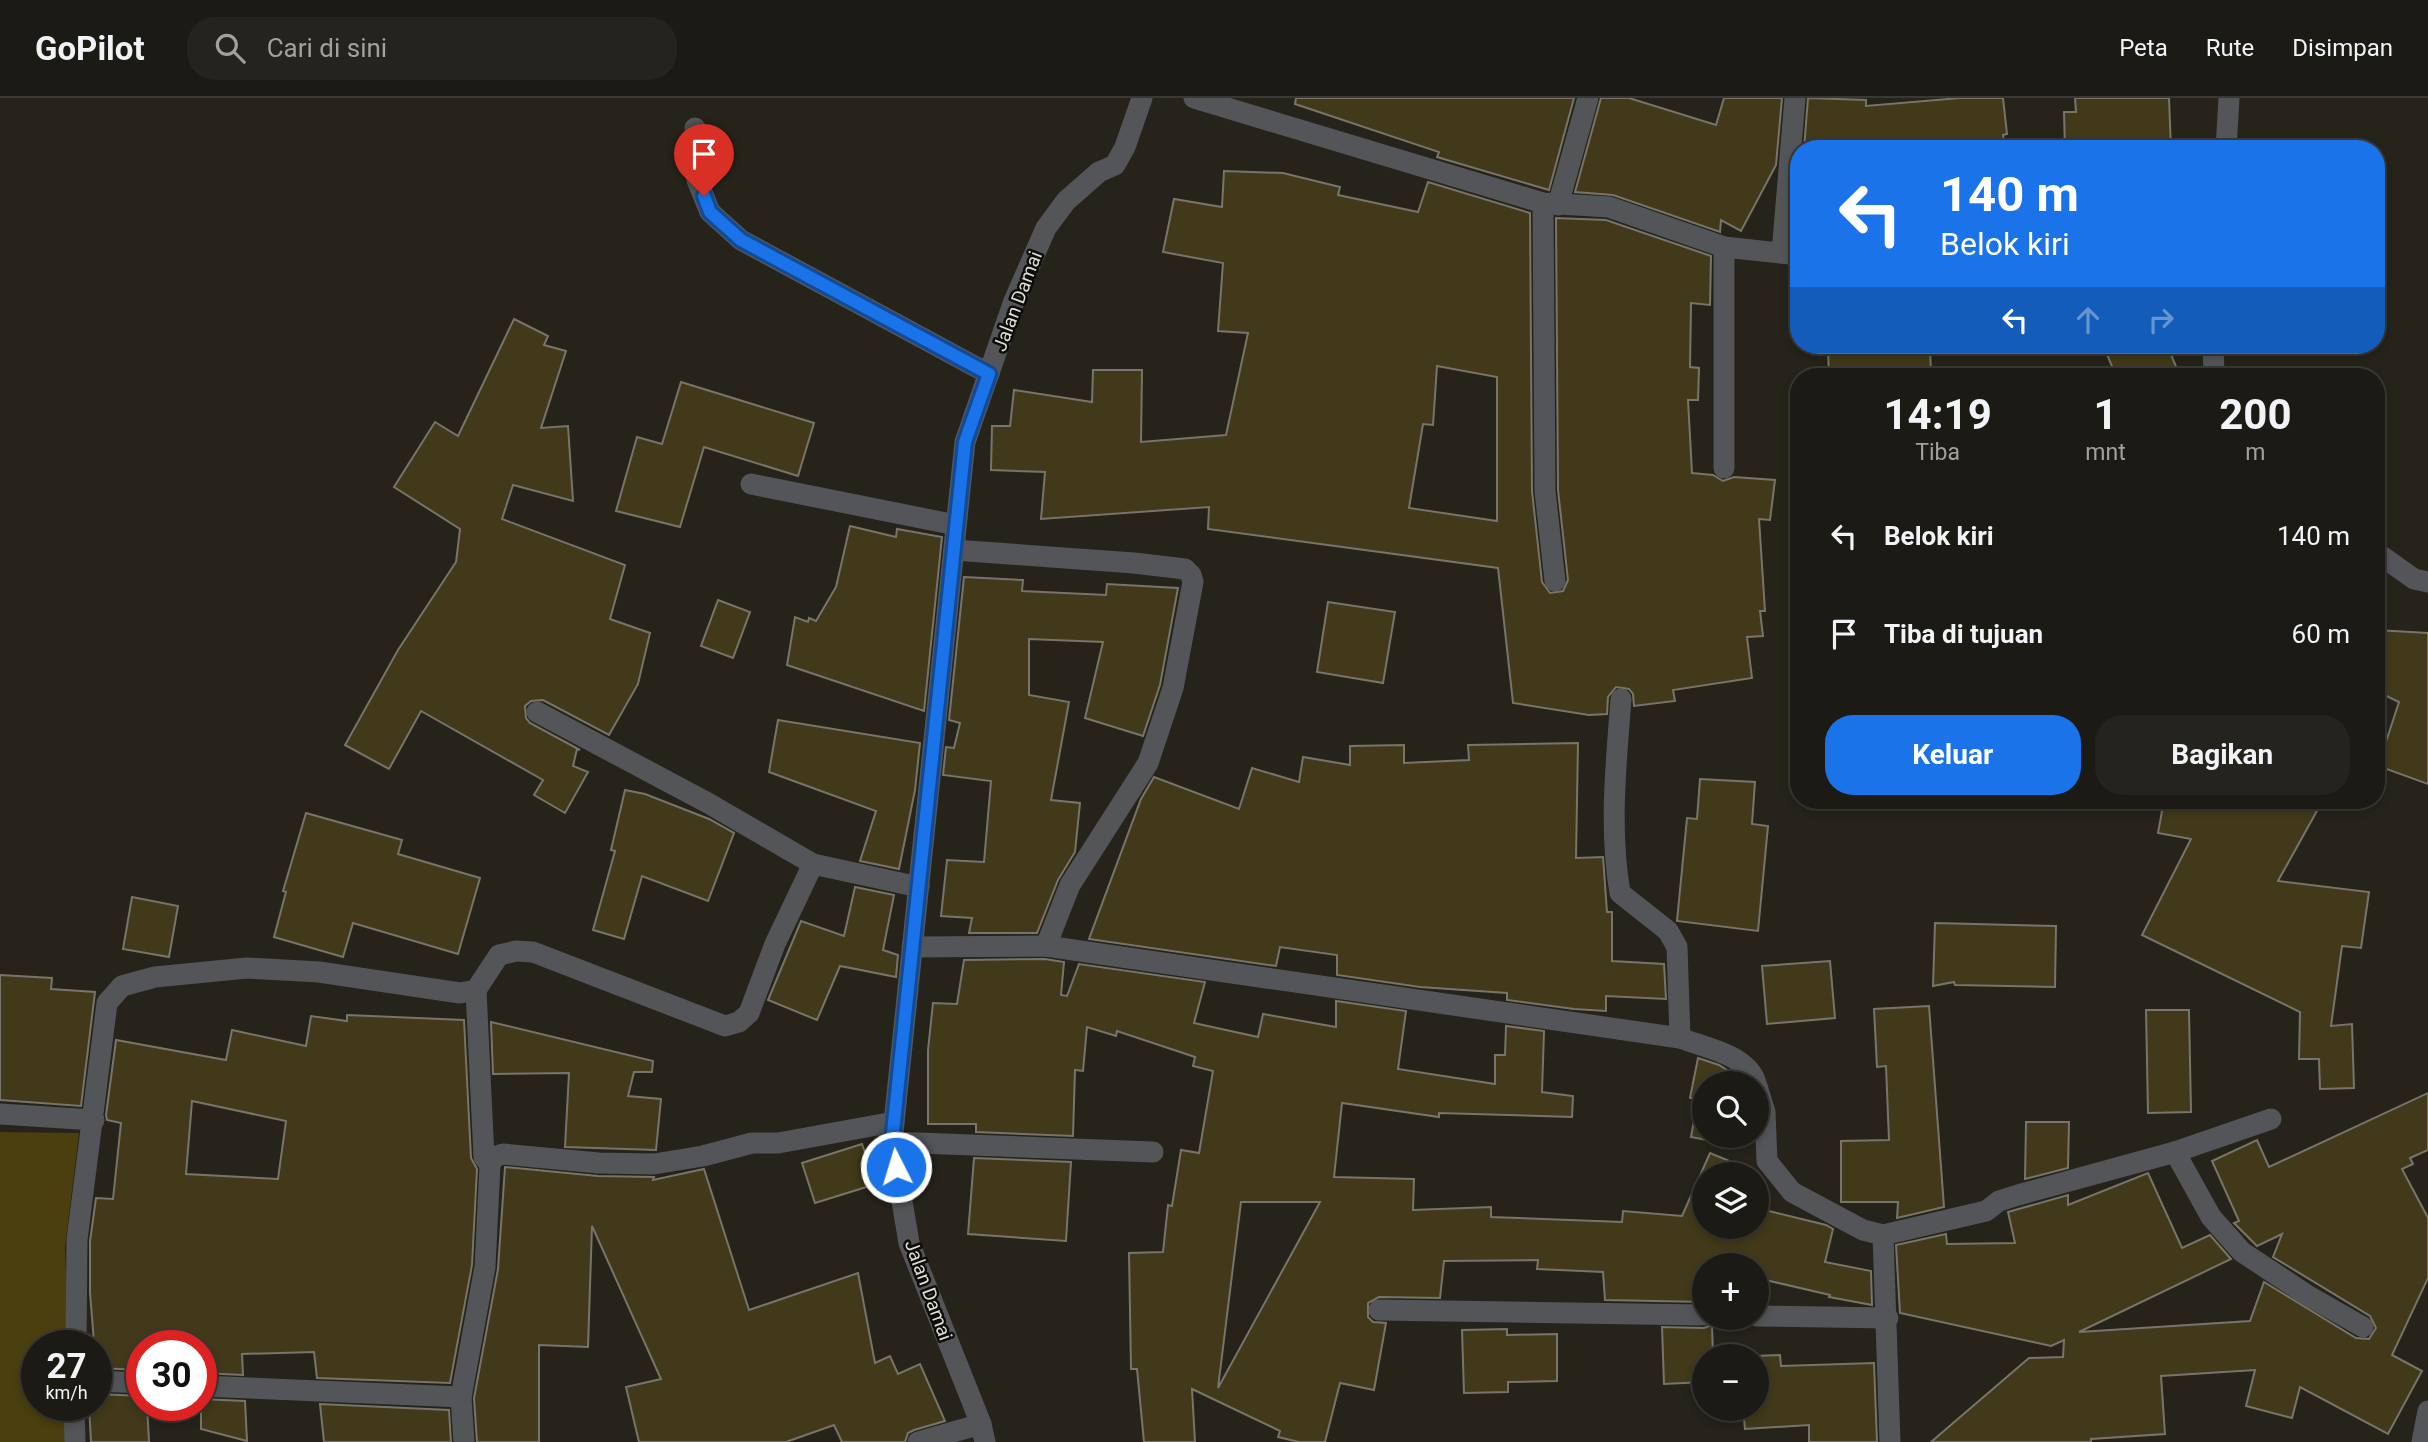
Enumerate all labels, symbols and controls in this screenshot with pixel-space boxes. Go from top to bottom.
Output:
search box [187,17,677,80]
text: GoPilot [35,29,145,68]
icon: search [211,29,249,67]
text: Cari di sini [267,33,387,63]
text: Peta [2119,34,2168,62]
text: Rute [2206,34,2254,62]
text: Disimpan [2292,34,2393,62]
pin [674,124,734,196]
icon: arrive [685,135,723,173]
text: 140 m [1940,166,2079,223]
icon: left [1825,168,1916,259]
text: Belok kiri [1940,225,2070,263]
street label: Jalan Damai [988,248,1047,355]
icon: left [1996,301,2034,339]
icon: ahead [2069,301,2107,339]
icon: right [2142,301,2180,339]
text: 14:19 [1884,390,1992,439]
text: 1 [2093,390,2118,439]
text: 200 [2219,390,2291,439]
text: Tiba [1915,439,1960,466]
text: mnt [2085,439,2126,466]
text: m [2245,439,2265,466]
icon: left [1825,517,1863,555]
text: Belok kiri [1884,521,1994,551]
text: 140 m [2277,521,2350,551]
icon: arrive [1825,615,1863,653]
text: Tiba di tujuan [1884,619,2043,649]
text: 60 m [2292,619,2350,649]
button: Keluar [1825,715,2081,795]
button: Bagikan [2095,715,2350,795]
map controls [1692,1071,1769,1421]
button: search [1692,1071,1769,1148]
position arrow [859,1130,933,1204]
button: layers [1692,1162,1769,1239]
street label: Jalan Damai [900,1237,957,1344]
button: + [1692,1253,1769,1330]
speed limit sign: 30 [126,1330,217,1421]
button: − [1692,1344,1769,1421]
text: 27 [46,1346,87,1387]
text: km/h [45,1382,88,1403]

